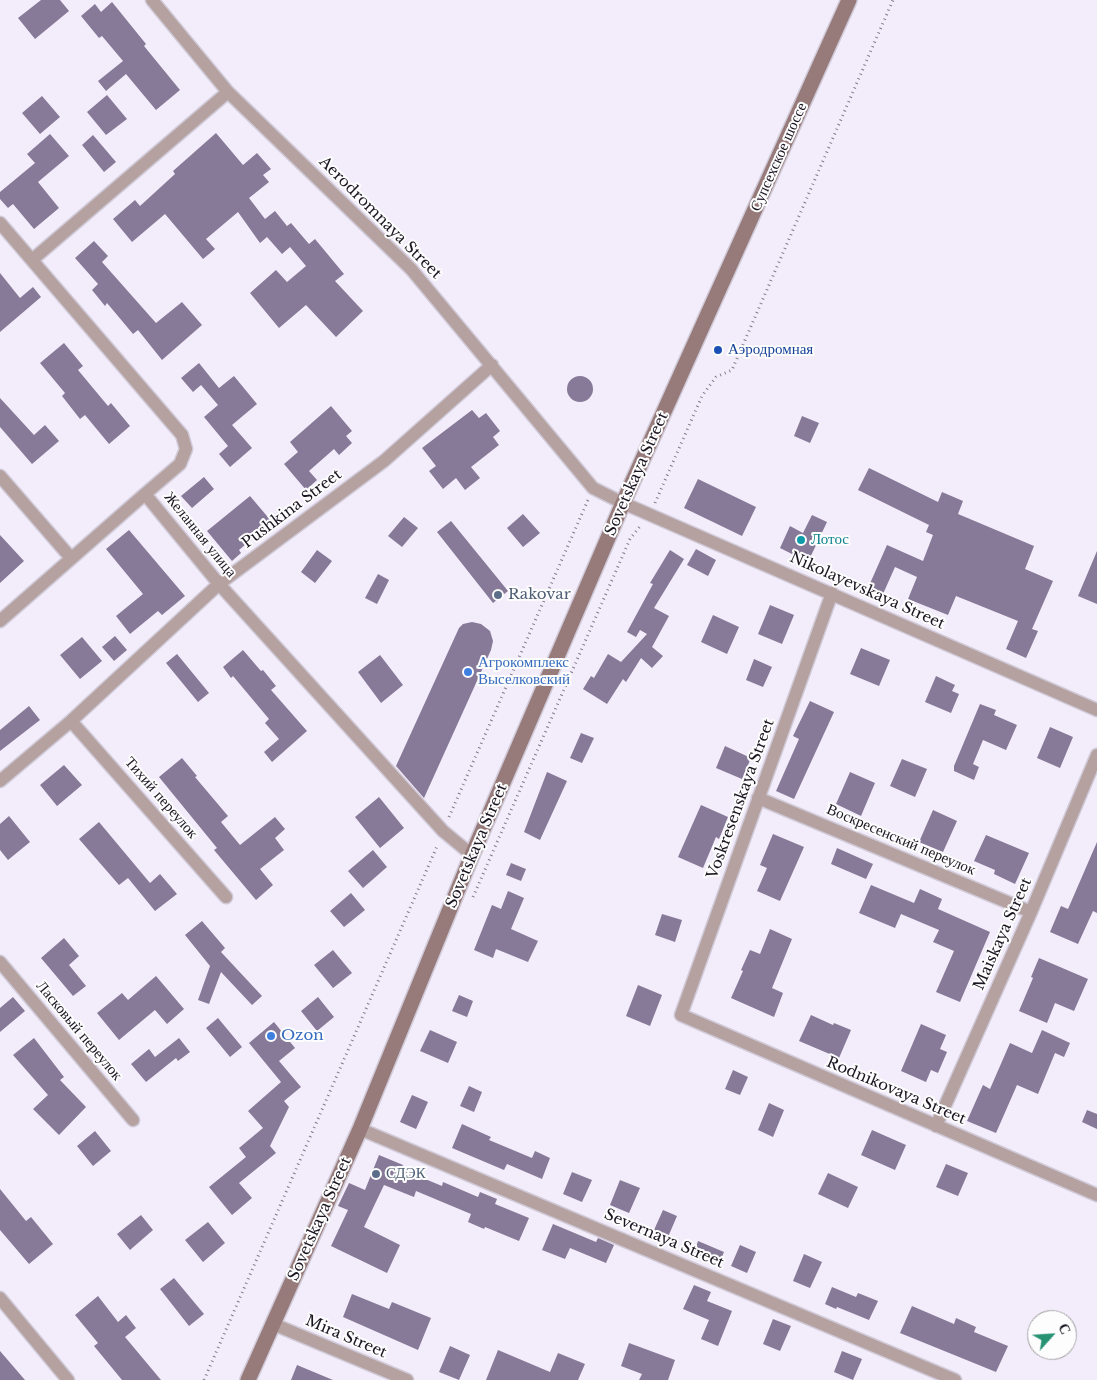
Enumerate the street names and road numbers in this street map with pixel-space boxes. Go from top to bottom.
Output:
street label: Супсехское шоссе [747,100,811,214]
street label: Aerodromnaya Street [315,153,445,283]
street label: Sovetskaya Street [602,409,672,539]
street label: Pushkina Street [239,466,345,552]
street label: Желанная улица [160,489,240,581]
street label: Nikolayevskaya Street [787,549,947,633]
street label: Voskresenskaya Street [704,717,778,881]
street label: Тихий переулок [121,754,201,842]
street label: Sovetskaya Street [443,781,511,911]
street label: Воскресенский переулок [824,801,978,879]
street label: Maiskaya Street [970,875,1036,993]
street label: Ласковый переулок [32,977,126,1085]
street label: Rodnikovaya Street [824,1054,968,1128]
street label: Sovetskaya Street [285,1154,355,1284]
street label: Severnaya Street [602,1206,726,1272]
street label: Mira Street [303,1312,389,1362]

